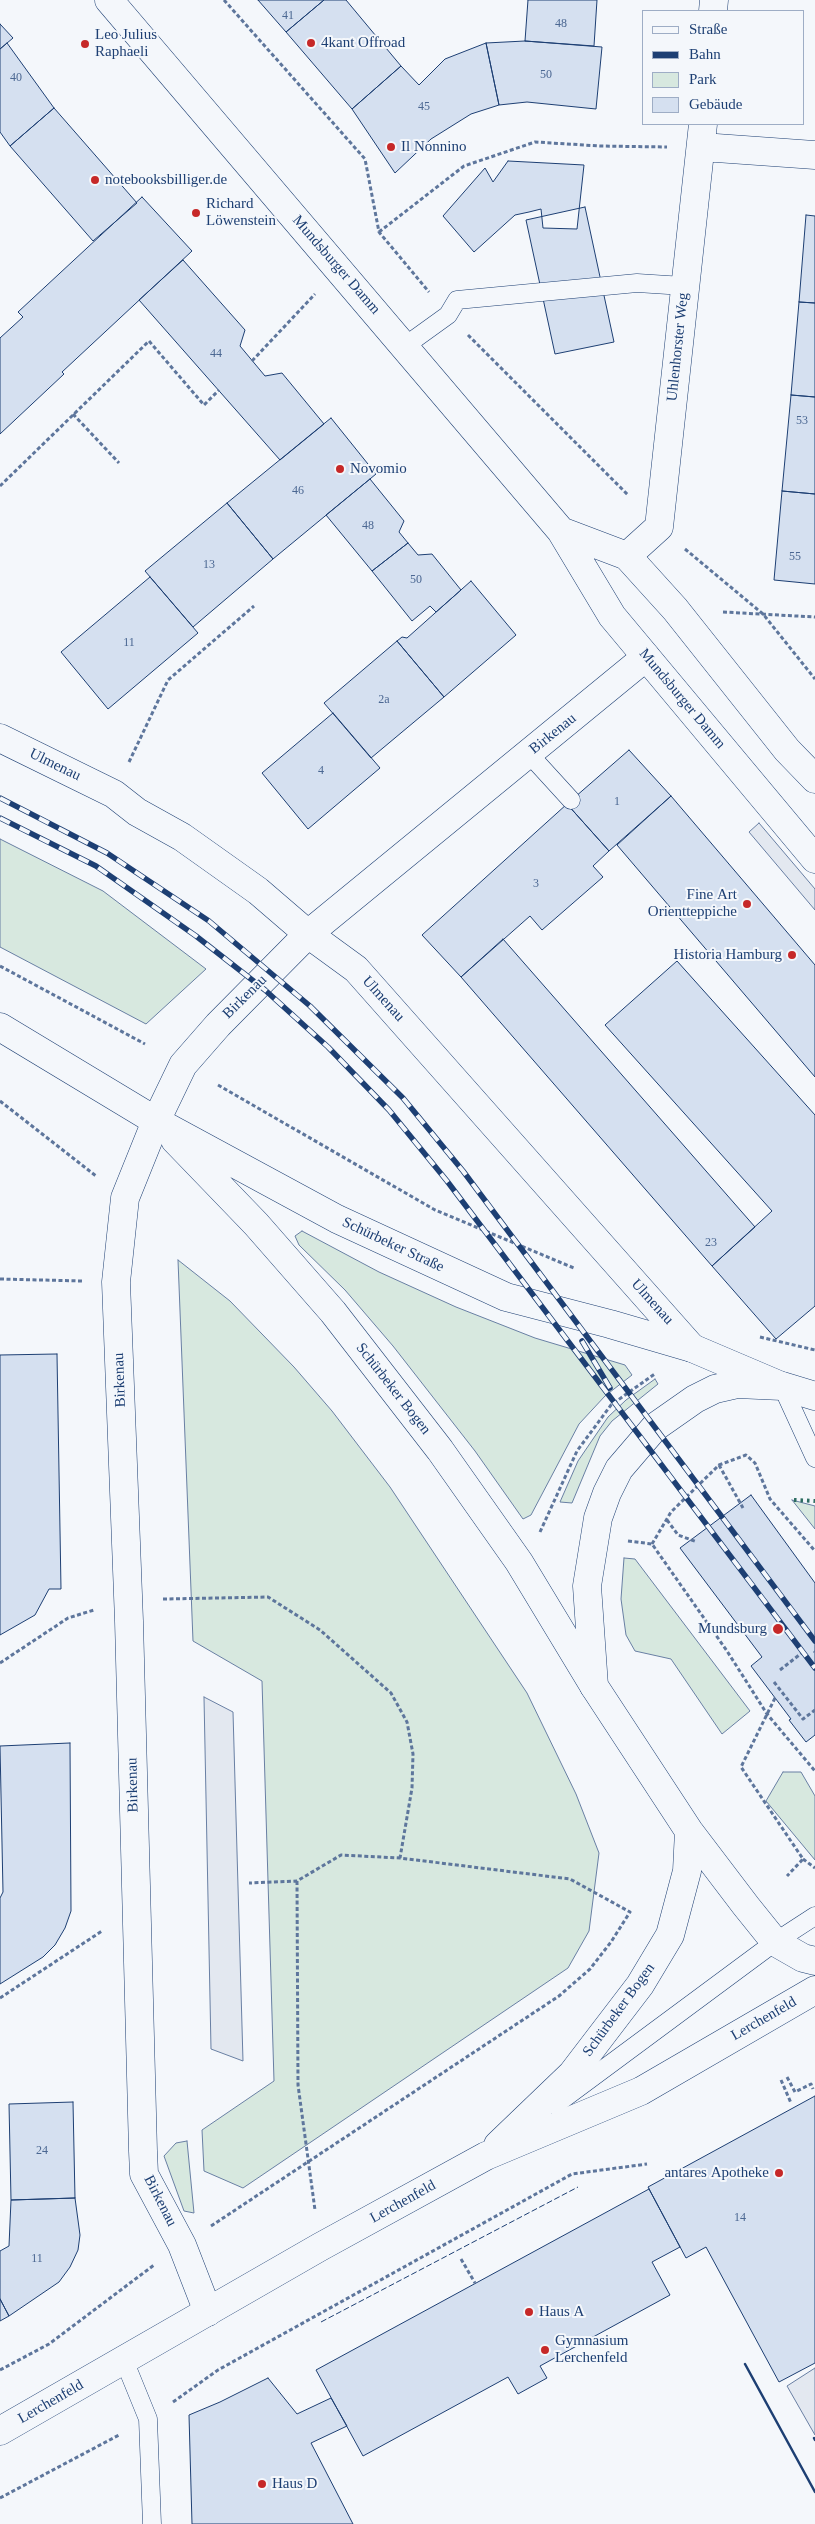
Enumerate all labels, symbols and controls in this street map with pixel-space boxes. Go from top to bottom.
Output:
house number: 41 [282,9,294,23]
legend [642,10,805,125]
house number: 48 [555,17,567,31]
text: Straße [689,21,727,37]
place label: Leo Julius Raphaeli [95,26,157,61]
place label: 4kant Offroad [321,34,405,52]
marker: 4kant Offroad [305,37,317,49]
marker: Leo Julius Raphaeli [79,38,91,50]
text: Bahn [689,46,721,62]
house number: 50 [540,68,552,82]
house number: 40 [10,71,22,85]
text: Park [689,71,717,87]
text: Gebäude [689,96,742,112]
house number: 45 [418,100,430,114]
place label: Il Nonnino [401,138,466,156]
marker: Il Nonnino [385,141,397,153]
place label: notebooksbilliger.de [105,171,227,189]
marker: notebooksbilliger.de [89,174,101,186]
place label: Richard Löwenstein [206,195,276,230]
marker: Richard Löwenstein [190,207,202,219]
street label: Mundsburger Damm [288,212,384,318]
street label: Uhlenhorster Weg [663,292,693,402]
house number: 44 [210,347,222,361]
house number: 53 [796,414,808,428]
place label: Novomio [350,460,407,478]
marker: Novomio [334,463,346,475]
house number: 46 [292,484,304,498]
house number: 48 [362,519,374,533]
house number: 55 [789,550,801,564]
house number: 13 [203,558,215,572]
house number: 50 [410,573,422,587]
house number: 11 [123,636,135,650]
street label: Mundsburger Damm [635,645,729,753]
house number: 2a [378,693,390,707]
street label: Birkenau [526,710,580,758]
street label: Ulmenau [26,745,84,785]
house number: 4 [318,764,324,778]
house number: 1 [614,795,620,809]
house number: 3 [533,877,539,891]
place label: Fine Art Orientteppiche [648,886,737,921]
marker: Fine Art Orientteppiche [741,898,753,910]
place label: Historia Hamburg [674,946,782,964]
marker: Historia Hamburg [786,949,798,961]
street label: Birkenau [219,971,271,1023]
street label: Ulmenau [358,973,408,1025]
street label: Schürbeker Straße [339,1214,447,1276]
house number: 23 [705,1236,717,1250]
street label: Ulmenau [627,1276,677,1328]
street label: Schürbeker Bogen [352,1340,434,1438]
street label: Birkenau [110,1352,130,1408]
place label: Mundsburg [698,1620,767,1638]
marker: Mundsburg [771,1622,785,1636]
street label: Birkenau [124,1757,142,1813]
street label: Schürbeker Bogen [579,1960,659,2060]
street label: Lerchenfeld [728,1993,800,2045]
house number: 24 [36,2144,48,2158]
place label: antares Apotheke [664,2164,769,2182]
marker: antares Apotheke [773,2167,785,2179]
street label: Birkenau [140,2172,180,2230]
street label: Lerchenfeld [367,2177,439,2227]
house number: 14 [734,2211,746,2225]
house number: 11 [31,2252,43,2266]
place label: Haus A [539,2303,584,2321]
marker: Haus A [523,2306,535,2318]
place label: Gymnasium Lerchenfeld [555,2332,628,2367]
marker: Gymnasium Lerchenfeld [539,2344,551,2356]
street label: Lerchenfeld [15,2376,87,2428]
place label: Haus D [272,2475,317,2493]
marker: Haus D [256,2478,268,2490]

